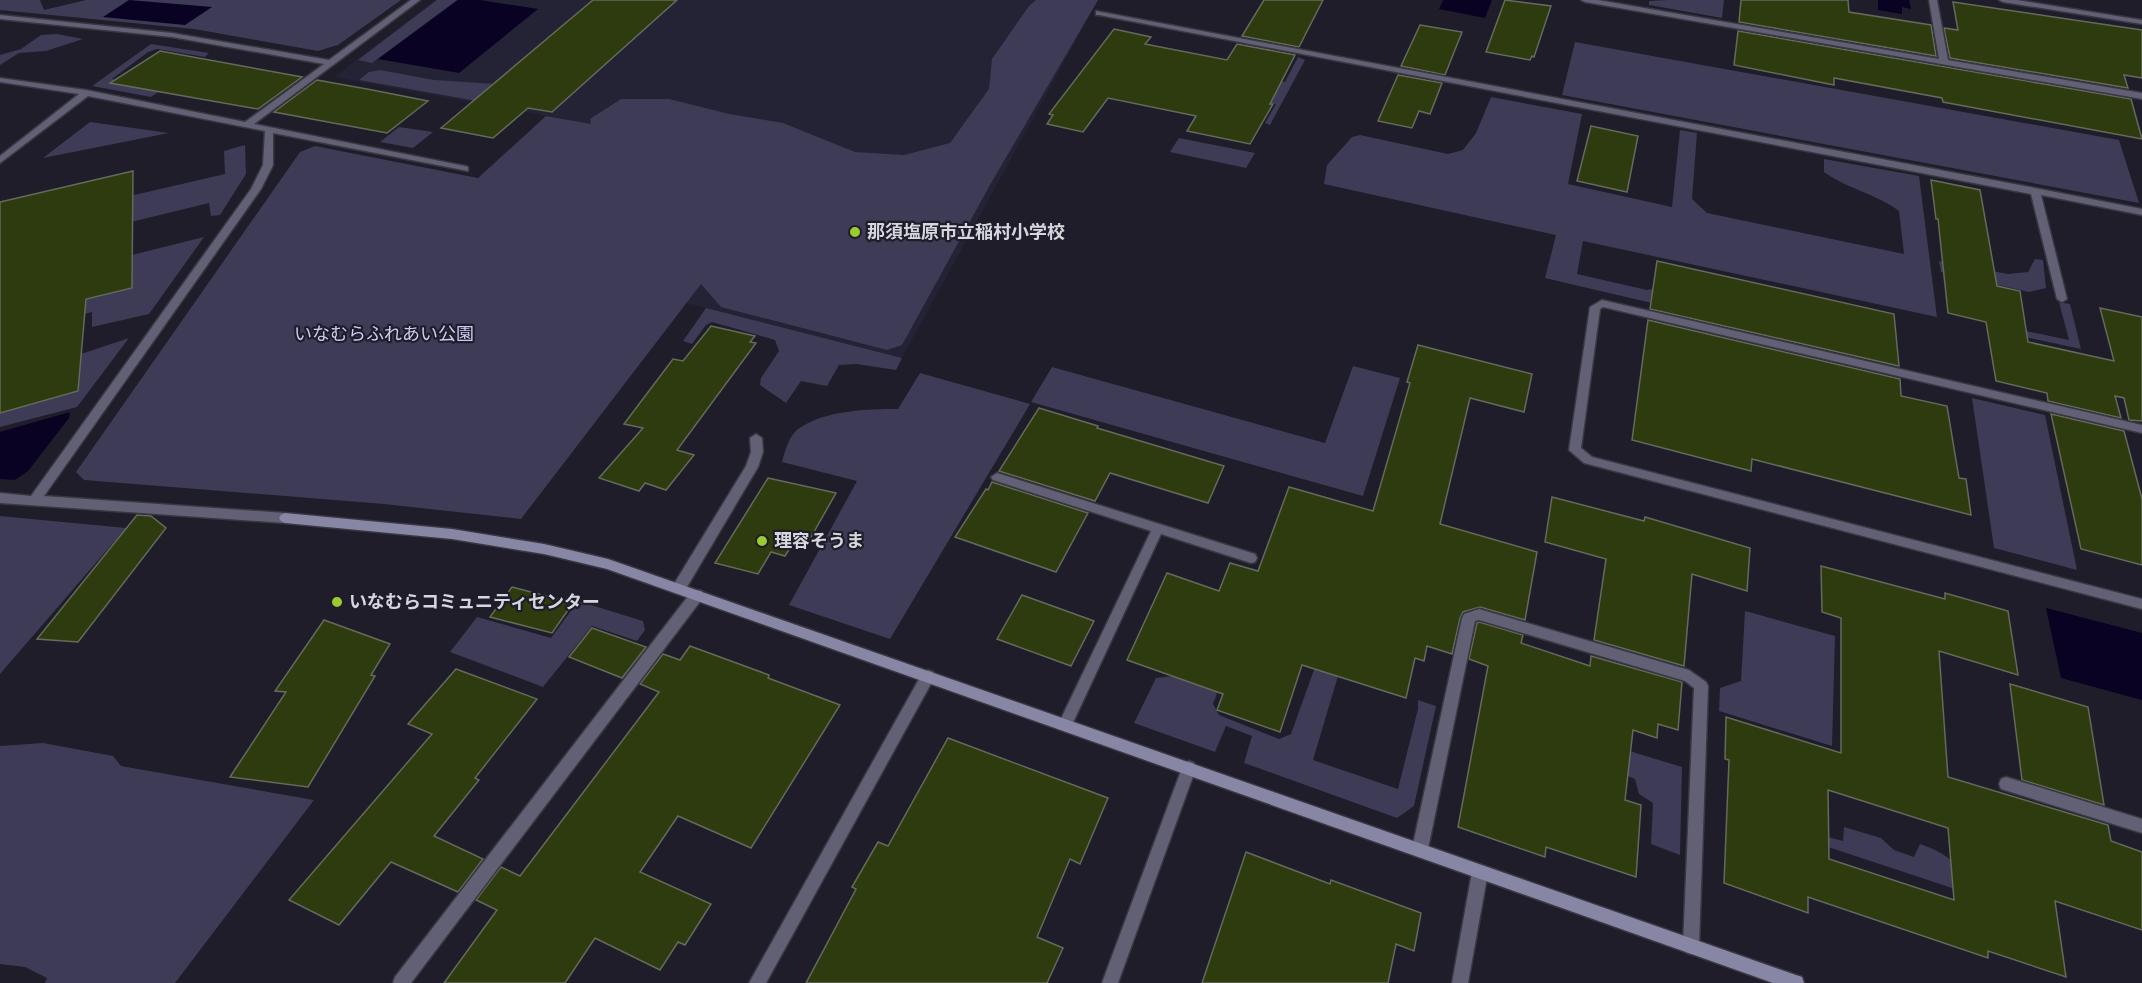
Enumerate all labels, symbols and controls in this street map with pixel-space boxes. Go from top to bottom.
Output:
place label: 那須塩原市立稲村小学校 [867,221,1065,243]
marker: 那須塩原市立稲村小学校 [848,225,862,239]
park label: いなむらふれあい公園 [294,323,474,345]
place label: 理容そうま [774,530,864,552]
marker: 理容そうま [755,534,769,548]
place label: いなむらコミュニティセンター [349,591,600,613]
marker: いなむらコミュニティセンター [330,595,344,609]

